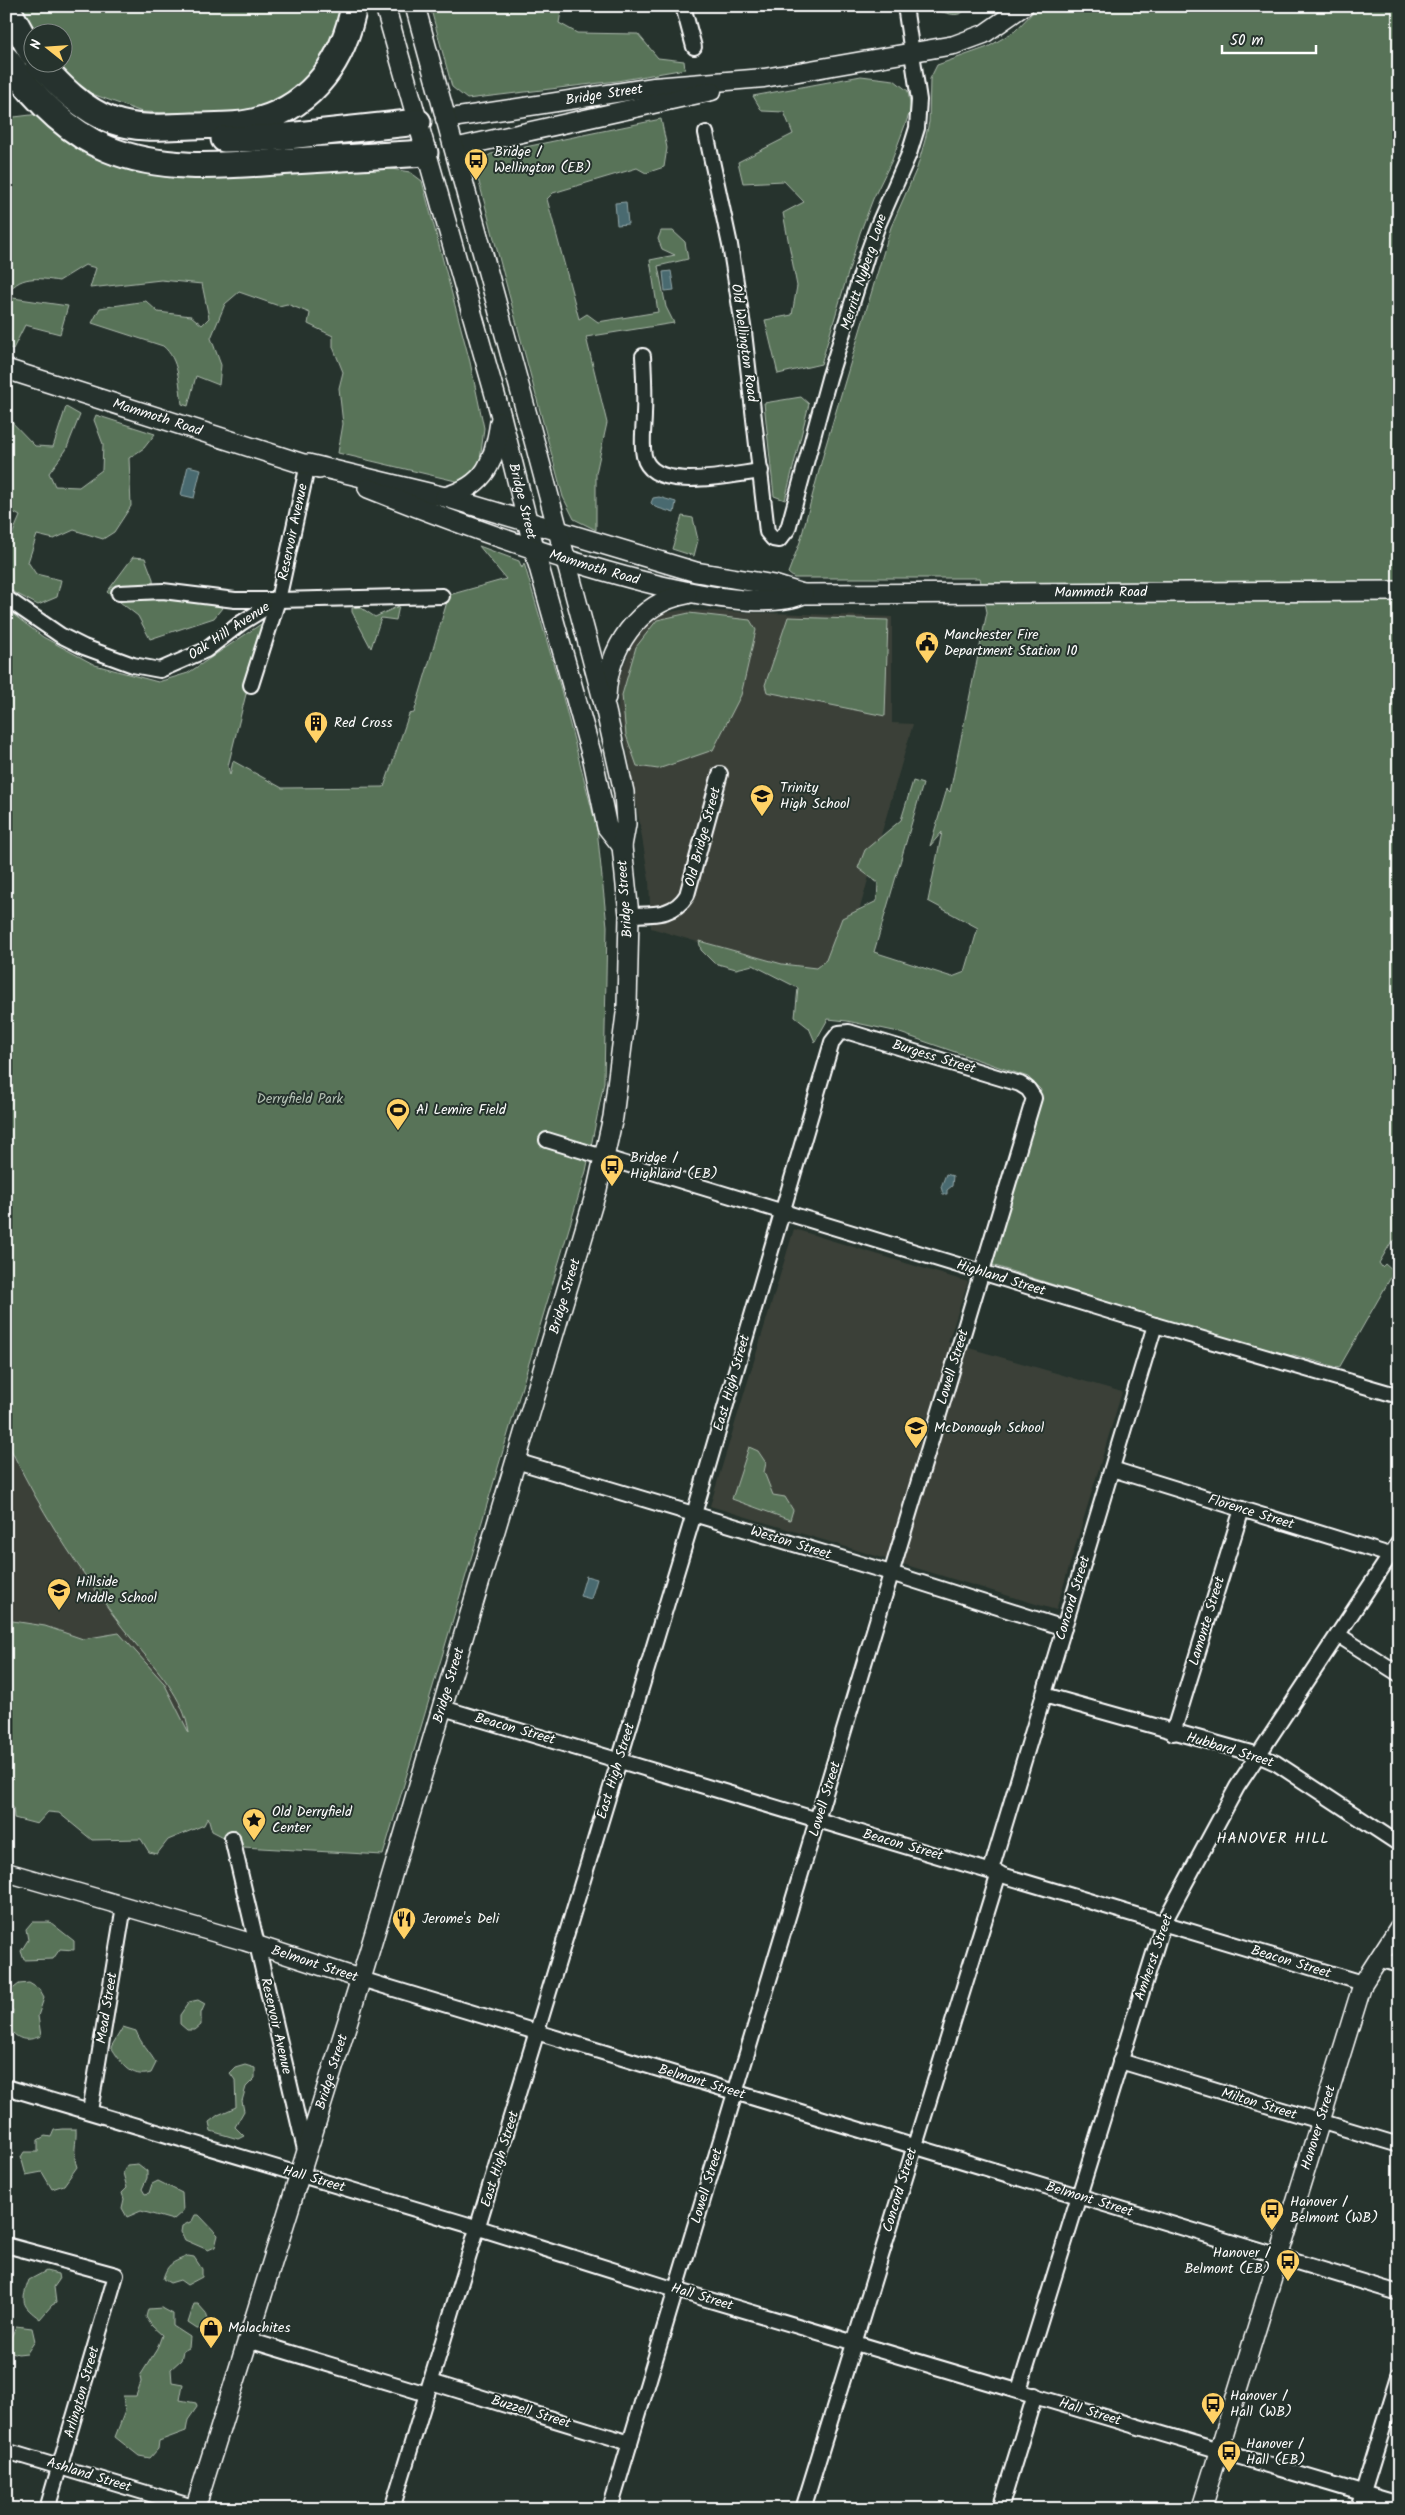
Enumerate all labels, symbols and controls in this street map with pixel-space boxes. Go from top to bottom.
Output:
north arrow [22,22,72,72]
scale bar [1222,22,1316,54]
text: 50 m [1230,29,1264,53]
text: N [25,37,48,52]
street label: Bridge Street [564,78,645,111]
place label: Bridge / Wellington (EB) [494,141,591,179]
bus stop icon: Bridge / Wellington (EB) [463,147,489,181]
street label: Merritt Nyberg Lane [835,210,893,333]
street label: Old Wellington Road [725,283,763,404]
street label: Mammoth Road [110,393,206,442]
street label: Bridge Street [502,461,543,542]
street label: Reservoir Avenue [272,481,314,582]
street label: Mammoth Road [546,544,643,591]
street label: Mammoth Road [1054,581,1148,604]
street label: Oak Hill Avenue [184,596,275,666]
place label: Manchester Fire Department Station 10 [944,624,1078,662]
public building icon: Manchester Fire Department Station 10 [914,630,940,664]
building icon: Red Cross [303,710,329,744]
place label: Red Cross [334,712,392,734]
place label: Trinity High School [780,777,850,815]
school or university icon: Trinity High School [749,783,775,817]
street label: Old Bridge Street [679,784,727,889]
street label: Bridge Street [611,859,639,939]
street label: Burgess Street [890,1034,979,1080]
park label: Derryfield Park [257,1088,344,1110]
sports icon: Al Lemire Field [385,1097,411,1131]
place label: Al Lemire Field [416,1099,507,1121]
place label: Bridge / Highland (EB) [630,1147,718,1185]
bus stop icon: Bridge / Highland (EB) [599,1153,625,1187]
street label: Highland Street [954,1254,1049,1302]
street label: Bridge Street [543,1255,587,1337]
street label: Lowell Street [931,1326,975,1407]
street label: East High Street [708,1331,756,1434]
school or university icon: McDonough School [903,1415,929,1449]
place label: McDonough School [934,1417,1045,1439]
street label: Florence Street [1205,1488,1297,1536]
street label: Weston Street [748,1520,835,1566]
street label: Concord Street [1050,1552,1096,1643]
place label: Hillside Middle School [76,1571,158,1609]
street label: Lamonte Street [1183,1573,1231,1668]
school or university icon: Hillside Middle School [46,1577,72,1611]
street label: Bridge Street [427,1644,471,1726]
street label: Beacon Street [472,1707,558,1751]
street label: East High Street [591,1720,641,1822]
street label: Hubbard Street [1184,1726,1277,1774]
street label: Lowell Street [803,1758,847,1839]
place label: Old Derryfield Center [272,1801,353,1839]
place icon: Old Derryfield Center [241,1807,267,1841]
street label: Beacon Street [860,1823,946,1867]
district label: HANOVER HILL [1216,1827,1330,1851]
restaurant icon: Jerome's Deli [391,1906,417,1940]
place label: Jerome's Deli [422,1908,500,1930]
street label: Amherst Street [1129,1910,1179,2003]
street label: Beacon Street [1248,1939,1334,1985]
street label: Belmont Street [268,1940,361,1988]
street label: Mead Street [91,1970,124,2045]
street label: Reservoir Avenue [254,1976,298,2077]
street label: Bridge Street [310,2031,354,2112]
street label: Belmont Street [655,2058,749,2106]
street label: Milton Street [1218,2082,1300,2126]
street label: Hanover Street [1295,2082,1342,2173]
street label: East High Street [475,2108,525,2210]
street label: Concord Street [877,2144,923,2235]
street label: Lowell Street [685,2145,729,2226]
street label: Hall Street [280,2160,348,2199]
street label: Belmont Street [1043,2176,1136,2223]
place label: Hanover / Belmont (WB) [1290,2191,1378,2229]
bus stop icon: Hanover / Belmont (WB) [1259,2197,1285,2231]
place label: Hanover / Belmont (EB) [1184,2242,1271,2280]
bus stop icon: Hanover / Belmont (EB) [1275,2248,1301,2282]
street label: Hall Street [668,2277,736,2317]
shop icon: Malachites [198,2315,224,2349]
place label: Malachites [228,2317,290,2339]
street label: Arlington Street [58,2343,106,2440]
place label: Hanover / Hall (WB) [1230,2385,1292,2423]
street label: Buzzell Street [488,2389,574,2435]
bus stop icon: Hanover / Hall (WB) [1200,2391,1226,2425]
street label: Hall Street [1056,2392,1124,2432]
place label: Hanover / Hall (EB) [1246,2433,1305,2471]
bus stop icon: Hanover / Hall (EB) [1216,2439,1242,2473]
street label: Ashland Street [44,2452,135,2498]

